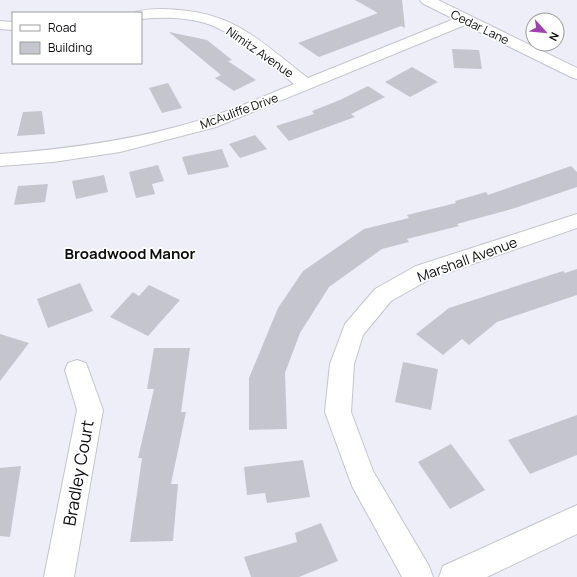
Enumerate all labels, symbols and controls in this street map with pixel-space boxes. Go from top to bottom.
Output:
street label: Cedar Lane [448,6,512,48]
legend [12,12,142,64]
north arrow [525,12,565,52]
text: Road [48,19,76,36]
street label: Nimitz Avenue [223,22,297,82]
text: N [546,30,563,44]
text: Building [48,39,92,56]
street label: McAuliffe Drive [197,89,281,133]
street label: Marshall Avenue [414,232,520,286]
district label: Broadwood Manor [65,243,195,264]
street label: Bradley Court [57,418,99,528]

